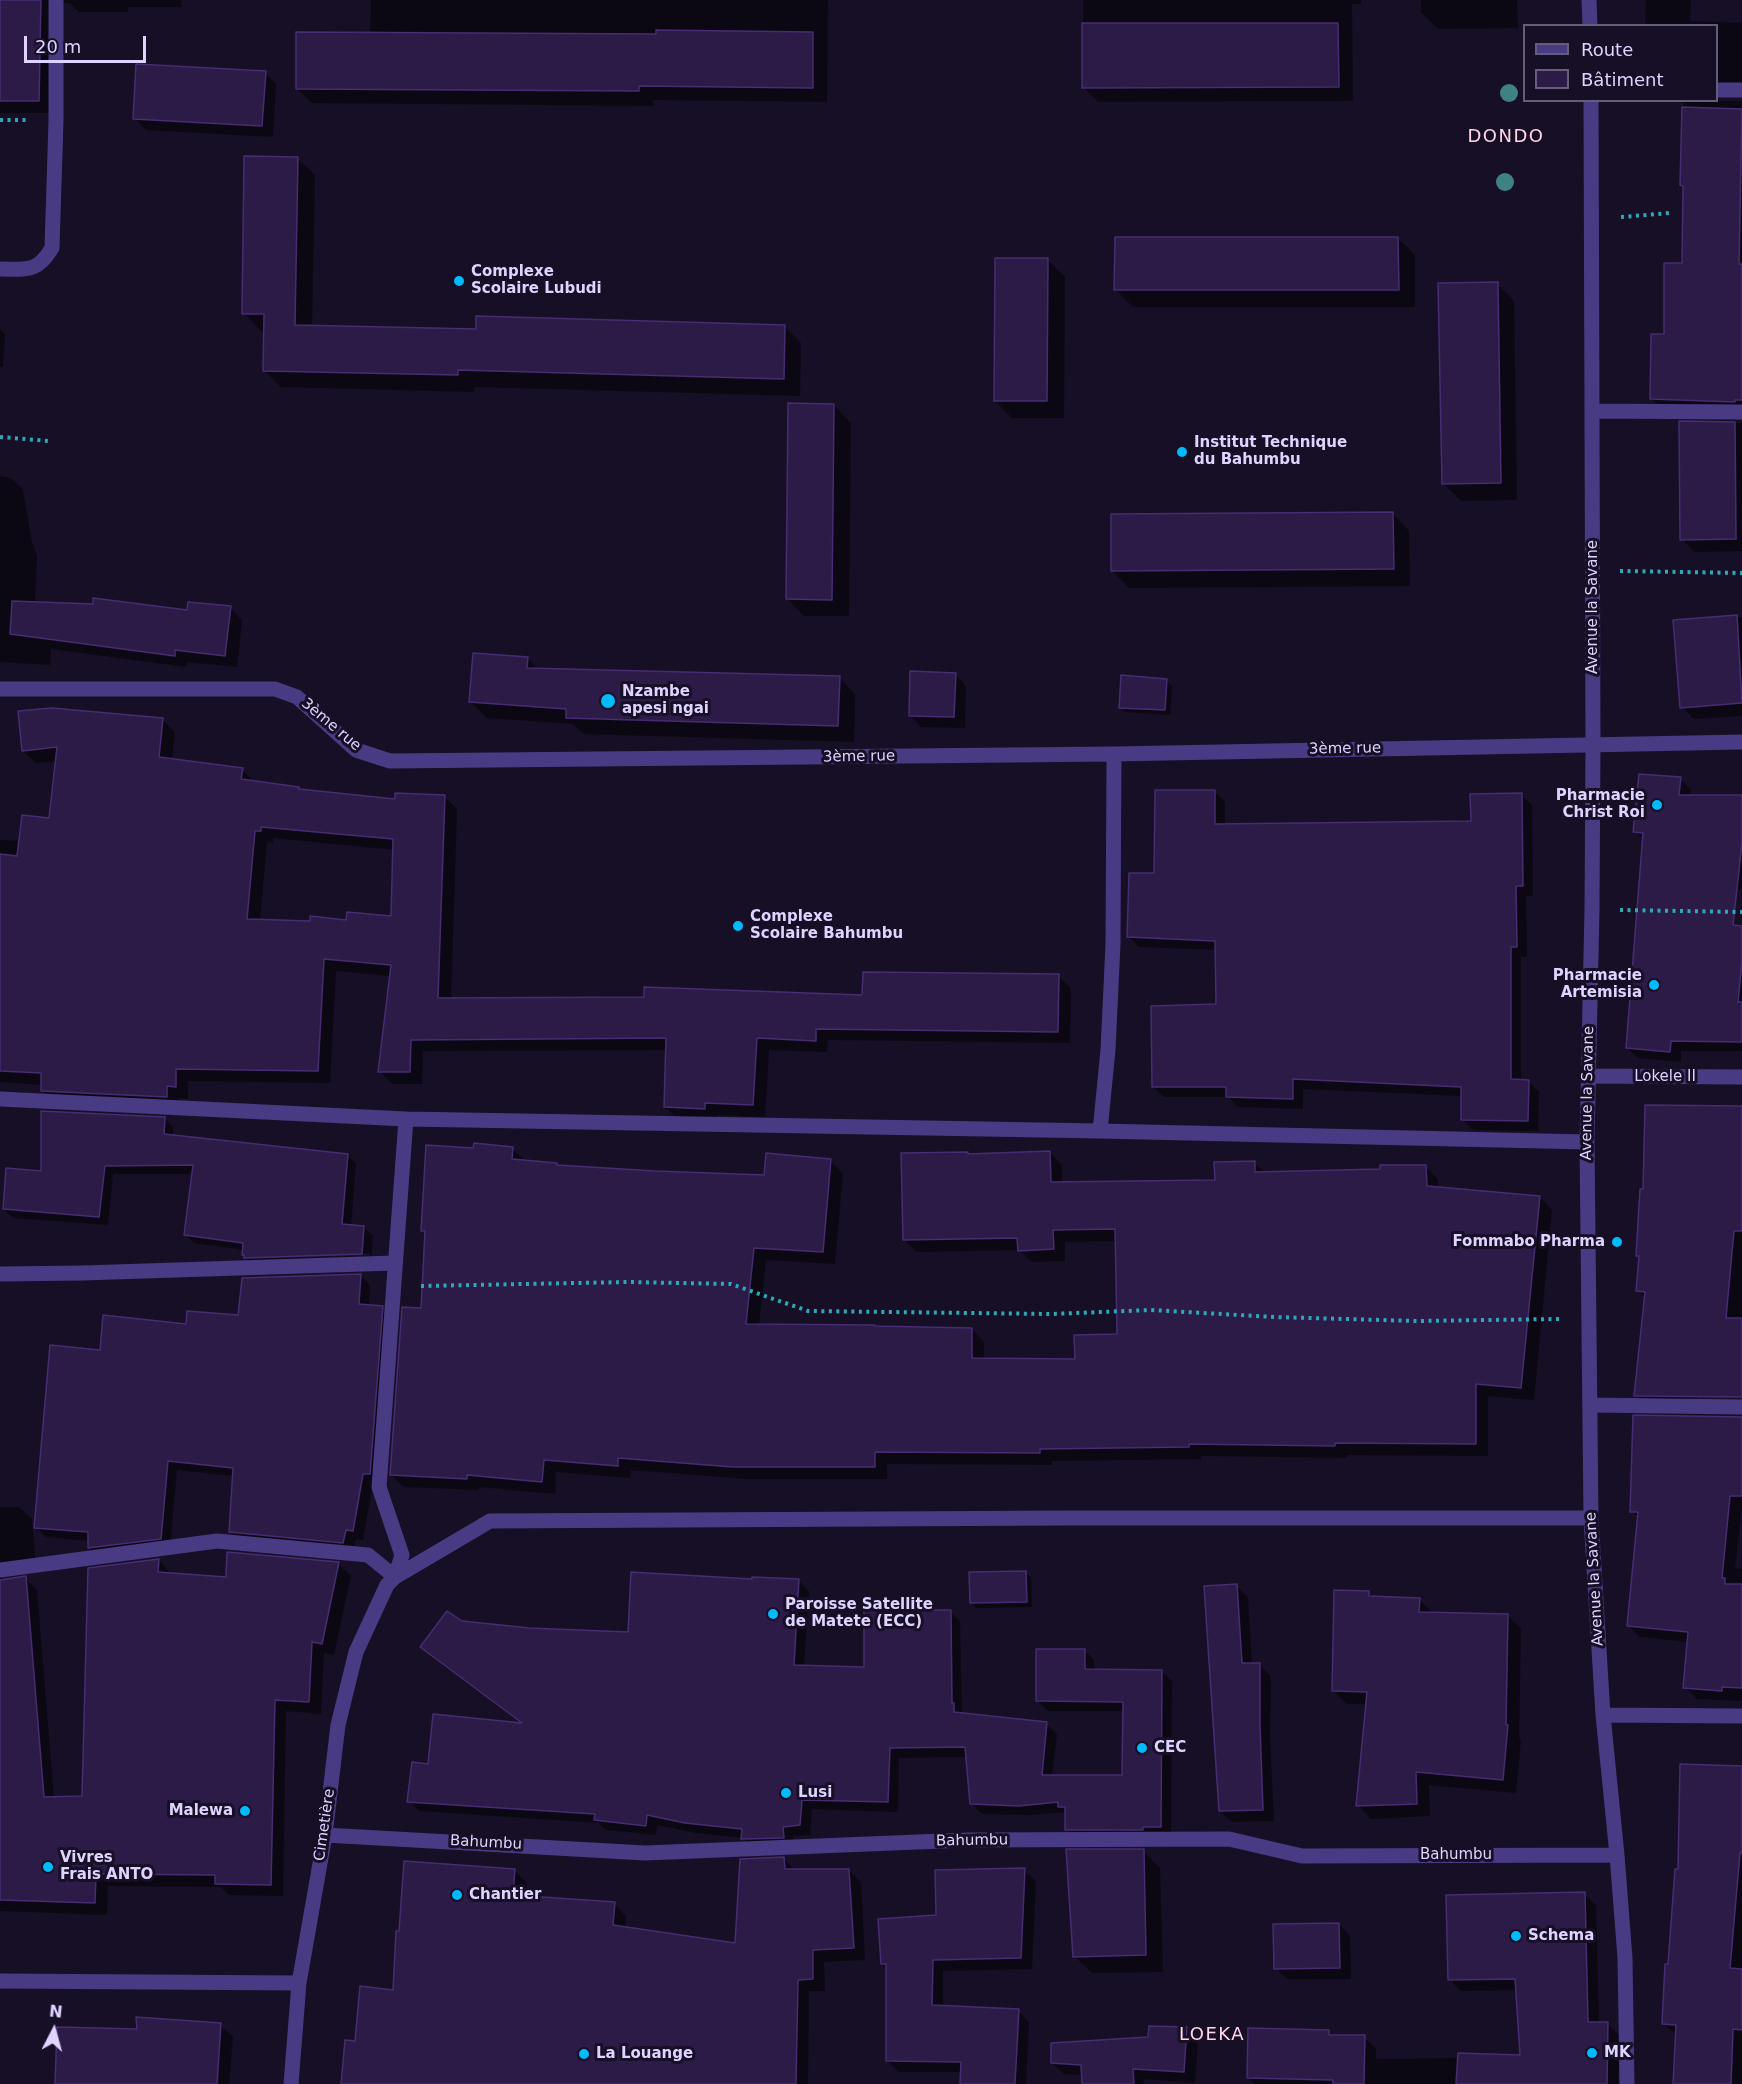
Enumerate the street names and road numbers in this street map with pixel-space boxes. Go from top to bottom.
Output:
street label: Avenue la Savane [1584,540,1602,674]
street label: 3ème rue [298,695,364,755]
street label: 3ème rue [1309,739,1381,759]
street label: 3ème rue [823,747,895,767]
street label: Avenue la Savane [1578,1026,1598,1160]
street label: Lokele II [1634,1068,1696,1086]
street label: Avenue la Savane [1583,1512,1607,1646]
street label: Cimetière [311,1788,339,1862]
street label: Bahumbu [936,1831,1008,1851]
street label: Bahumbu [450,1832,522,1854]
street label: Bahumbu [1420,1846,1492,1864]

